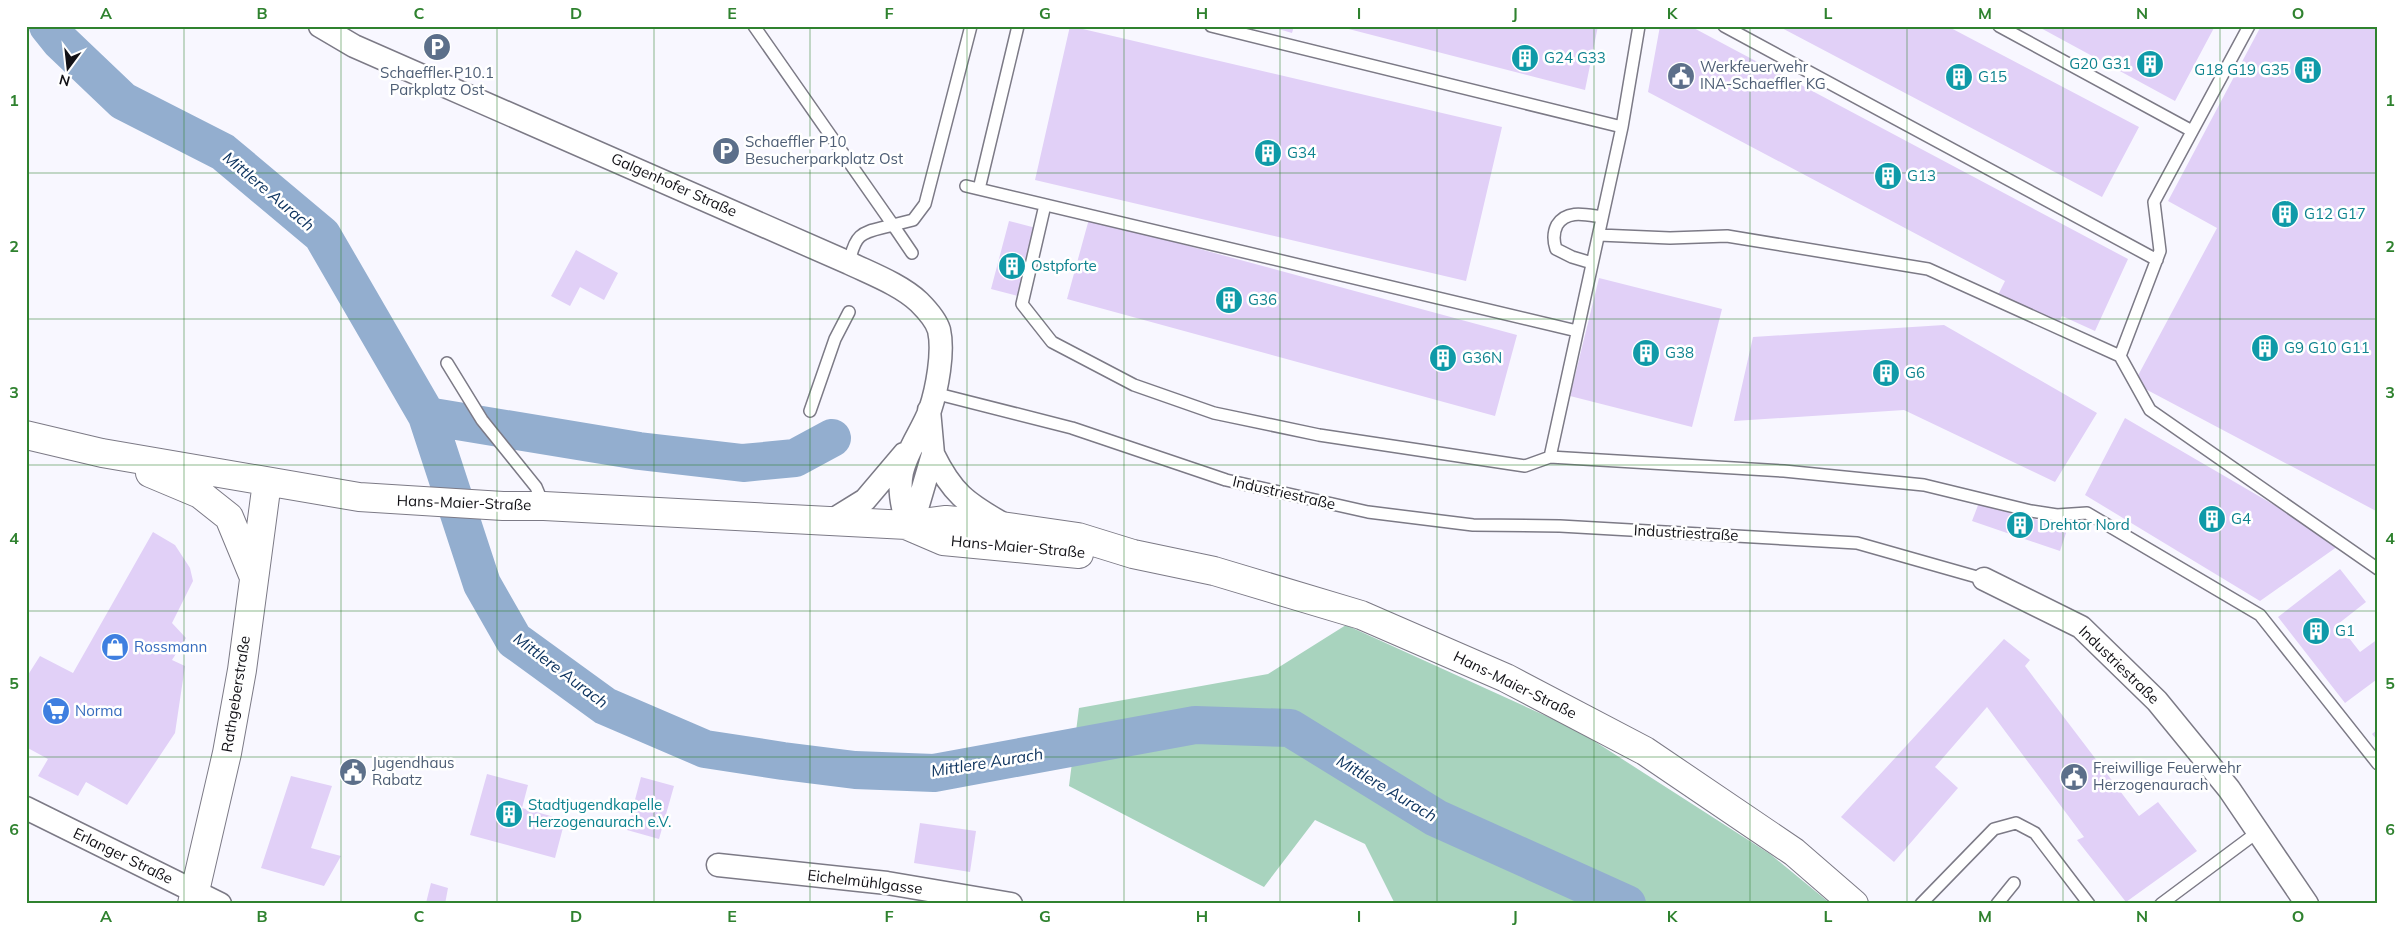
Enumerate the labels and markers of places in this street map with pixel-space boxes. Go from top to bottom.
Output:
parking icon: Schaeffler P10.1 Parkplatz Ost [422,32,452,62]
building icon: G24 G33 [1510,43,1540,73]
place label: G24 G33 [1544,48,1606,67]
building icon: G20 G31 [2135,49,2165,79]
place label: G20 G31 [2069,54,2131,73]
building icon: G18 G19 G35 [2293,55,2323,85]
place label: Werkfeuerwehr INA-Schaeffler KG [1700,57,1826,93]
place label: G18 G19 G35 [2194,60,2289,79]
public building icon: Werkfeuerwehr INA-Schaeffler KG [1666,61,1696,91]
building icon: G15 [1944,62,1974,92]
place label: Schaeffler P10.1 Parkplatz Ost [380,63,494,99]
place label: G15 [1978,67,2007,86]
place label: Schaeffler P10 Besucherparkplatz Ost [745,132,903,168]
parking icon: Schaeffler P10 Besucherparkplatz Ost [711,136,741,166]
building icon: G34 [1253,138,1283,168]
place label: G34 [1287,143,1316,162]
building icon: G13 [1873,161,1903,191]
place label: G13 [1907,166,1936,185]
building icon: G12 G17 [2270,199,2300,229]
place label: G12 G17 [2304,204,2366,223]
building icon: Ostpforte [997,251,1027,281]
place label: Ostpforte [1031,256,1097,275]
building icon: G36 [1214,285,1244,315]
place label: G36 [1248,290,1277,309]
building icon: G9 G10 G11 [2250,333,2280,363]
building icon: G38 [1631,338,1661,368]
place label: G9 G10 G11 [2284,338,2370,357]
building icon: G36N [1428,343,1458,373]
place label: G38 [1665,343,1694,362]
place label: G36N [1462,348,1502,367]
building icon: G6 [1871,358,1901,388]
place label: G6 [1905,363,1925,382]
building icon: G4 [2197,504,2227,534]
place label: G4 [2231,509,2251,528]
building icon: Drehtor Nord [2005,510,2035,540]
place label: Drehtor Nord [2039,515,2130,534]
building icon: G1 [2301,616,2331,646]
place label: G1 [2335,621,2355,640]
shop icon: Rossmann [100,632,130,662]
place label: Rossmann [134,637,207,656]
supermarket icon: Norma [41,696,71,726]
place label: Norma [75,701,122,720]
place label: Jugendhaus Rabatz [372,753,454,789]
public building icon: Jugendhaus Rabatz [338,757,368,787]
place label: Freiwillige Feuerwehr Herzogenaurach [2093,758,2242,794]
public building icon: Freiwillige Feuerwehr Herzogenaurach [2059,762,2089,792]
place label: Stadtjugendkapelle Herzogenaurach e.V. [528,795,671,831]
building icon: Stadtjugendkapelle Herzogenaurach e.V. [494,799,524,829]

